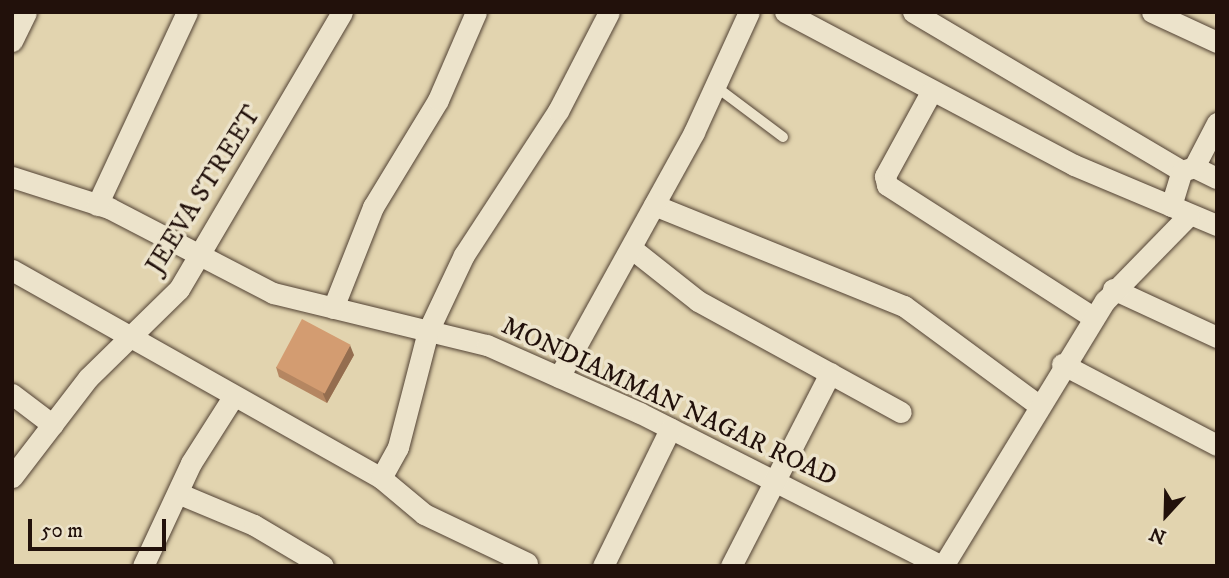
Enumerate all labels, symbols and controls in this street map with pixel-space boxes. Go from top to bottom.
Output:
street label: JEEVA STREET [140,100,268,280]
street label: MONDIAMMAN NAGAR ROAD [496,310,842,494]
north arrow [1131,480,1201,550]
scale bar [32,504,170,548]
text: 50 m [41,518,83,544]
text: N [1146,521,1169,549]

